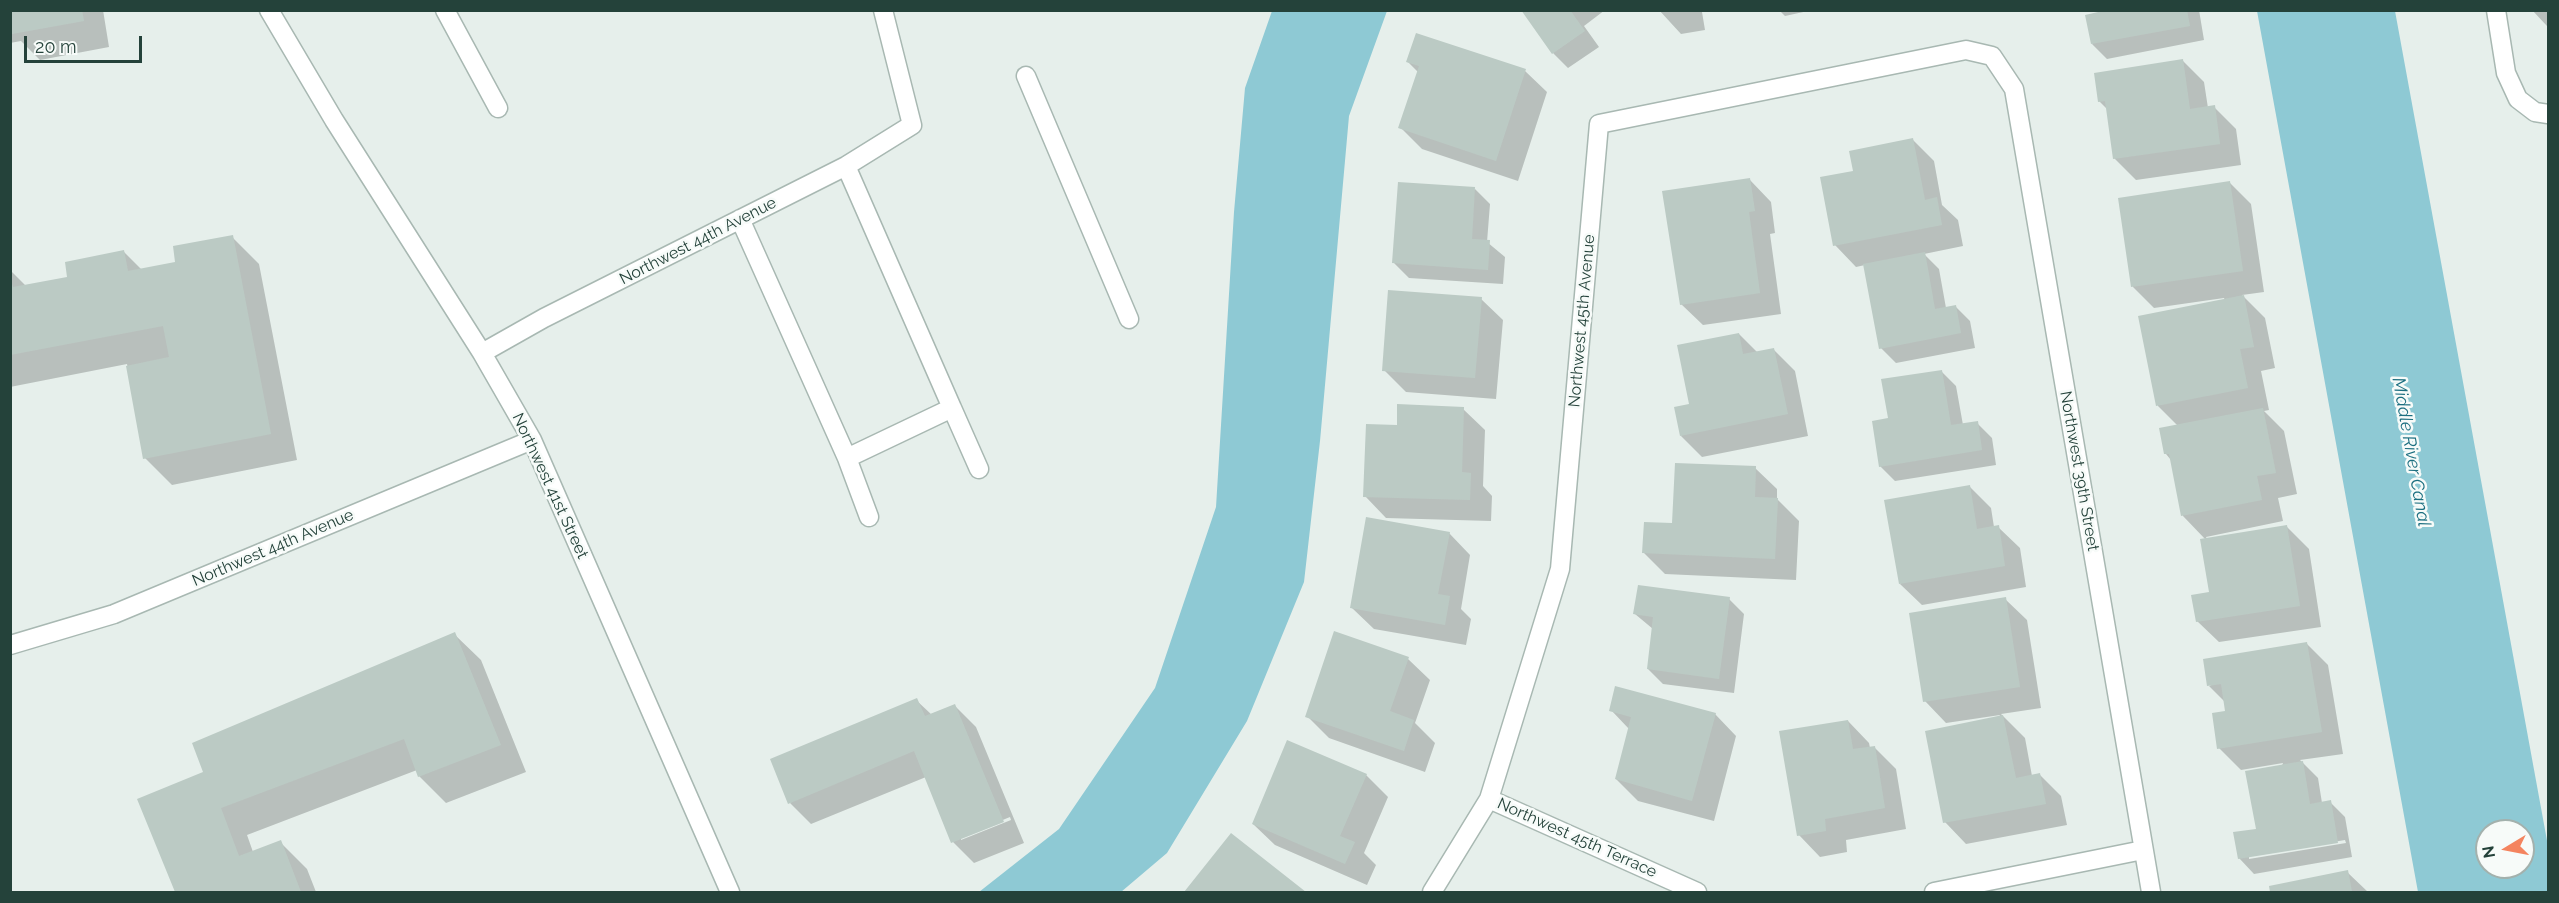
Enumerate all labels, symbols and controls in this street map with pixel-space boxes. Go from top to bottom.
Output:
scale bar [27,24,146,62]
text: 20 m [35,36,77,57]
street label: Northwest 44th Avenue [616,193,780,289]
street label: Northwest 45th Avenue [1565,234,1599,408]
water label: Middle River Canal [2387,376,2435,528]
street label: Northwest 39th Street [2055,389,2103,553]
street label: Northwest 41st Street [508,410,592,562]
street label: Northwest 44th Avenue [189,505,357,591]
street label: Northwest 45th Terrace [1494,794,1660,882]
north arrow [2475,819,2535,879]
text: N [2478,844,2499,860]

